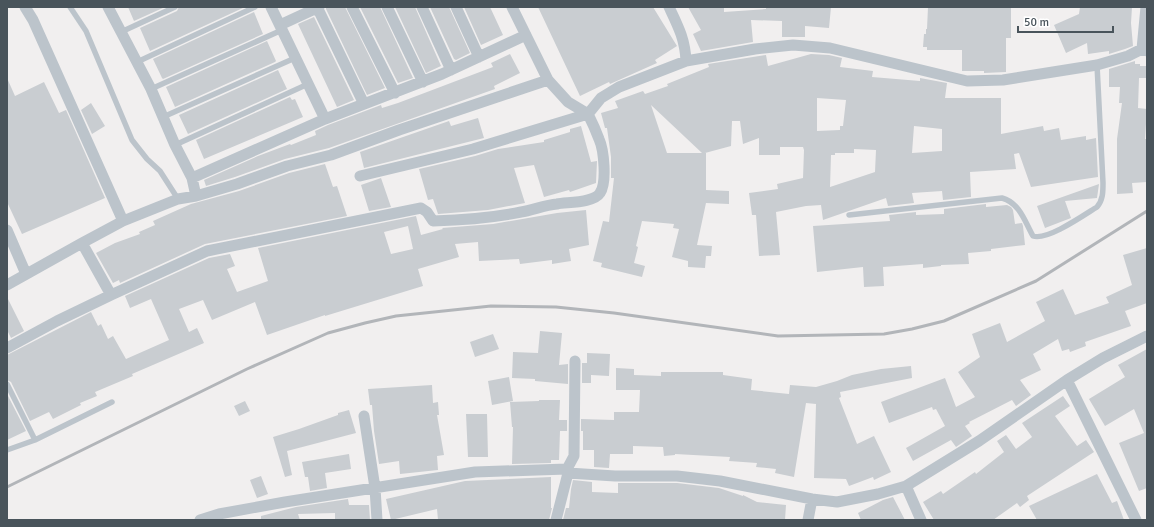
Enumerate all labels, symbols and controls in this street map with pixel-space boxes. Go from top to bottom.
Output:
scale bar [1018,8,1113,34]
text: 50 m [1024,15,1049,30]

